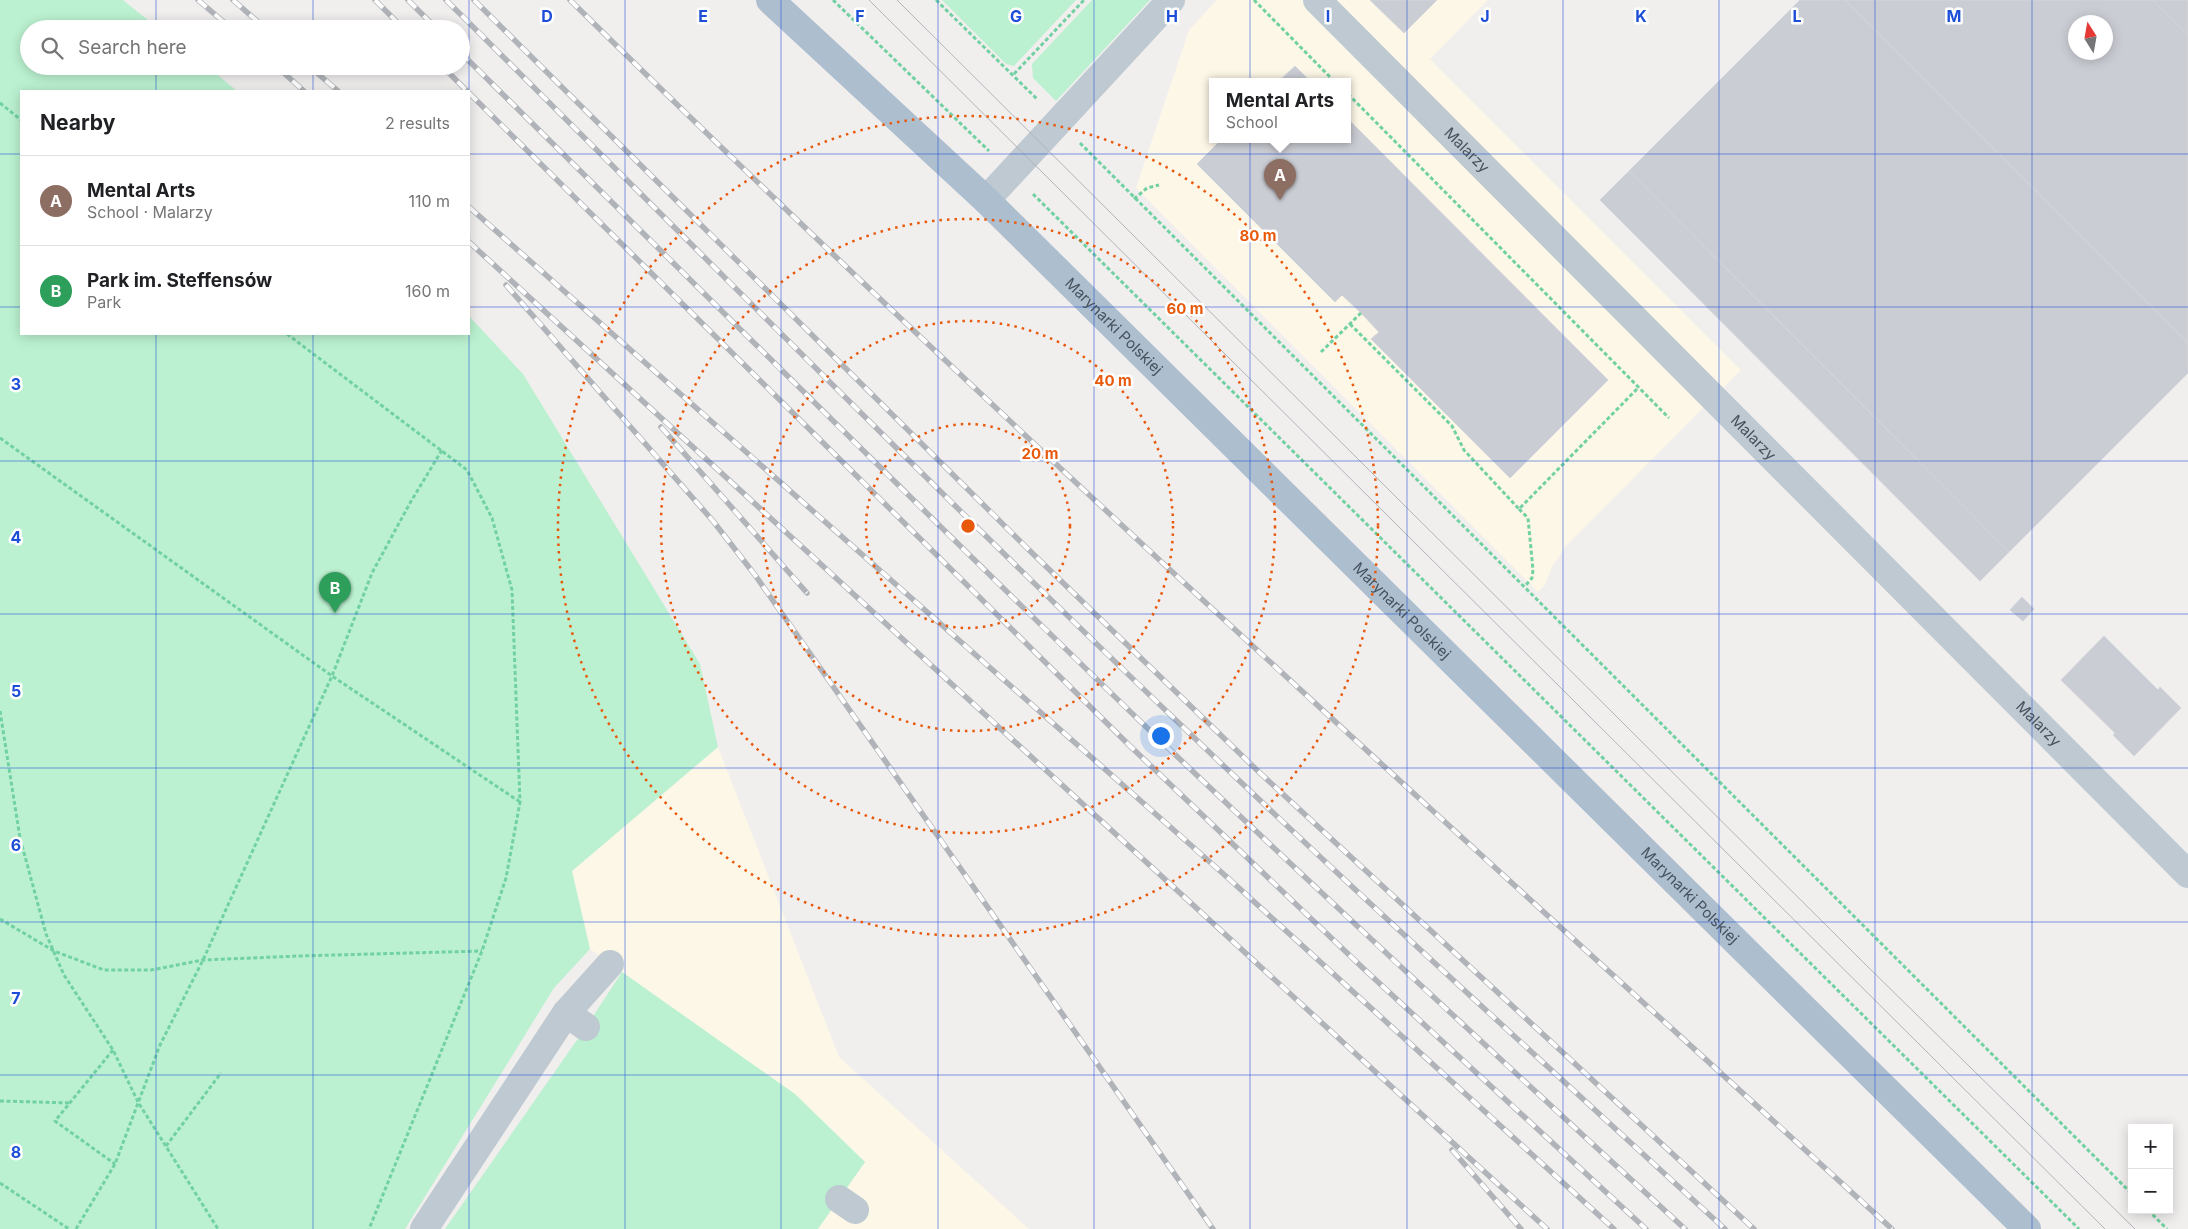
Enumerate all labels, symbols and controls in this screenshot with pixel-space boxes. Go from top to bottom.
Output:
text: D [541,6,553,26]
text: E [698,6,708,26]
text: F [855,6,865,26]
text: G [1010,6,1022,26]
text: H [1166,6,1178,26]
text: I [1326,6,1330,26]
text: J [1480,6,1490,26]
text: K [1635,6,1647,26]
text: L [1792,6,1802,26]
text: M [1947,6,1961,26]
north arrow [2068,15,2113,60]
search box [20,20,470,75]
icon: search [38,34,66,62]
text: Search here [78,36,187,59]
popup [1209,78,1351,143]
text: Mental Arts [1226,89,1334,112]
text: Nearby [40,110,115,135]
text: School [1226,112,1278,132]
text: 2 results [385,113,450,133]
street label: Malarzy [1440,123,1494,177]
pin: A [1264,159,1296,200]
text: Mental Arts [87,179,195,202]
text: A [50,191,62,211]
text: 110 m [408,191,450,211]
text: School · Malarzy [87,202,213,222]
text: 80 m [1239,226,1277,245]
text: Park im. Steffensów [87,269,272,292]
street label: Marynarki Polskiej [1061,273,1167,378]
text: B [51,281,61,301]
text: 160 m [405,281,450,301]
text: Park [87,292,121,312]
text: 60 m [1166,299,1204,318]
text: 40 m [1094,371,1132,390]
text: 3 [11,374,21,394]
street label: Malarzy [1727,411,1781,464]
text: 20 m [1022,444,1058,463]
centre of rings [959,517,977,535]
text: 4 [11,527,22,547]
street label: Marynarki Polskiej [1349,558,1455,663]
pin: B [319,572,351,613]
text: 5 [11,681,21,701]
street label: Malarzy [2012,697,2066,751]
your location [1148,723,1174,749]
text: 6 [11,835,21,855]
street label: Marynarki Polskiej [1637,843,1743,948]
text: 7 [11,988,21,1008]
map controls [2128,1124,2173,1214]
button: + [2128,1124,2173,1169]
text: 8 [11,1142,21,1162]
button: − [2128,1169,2173,1214]

